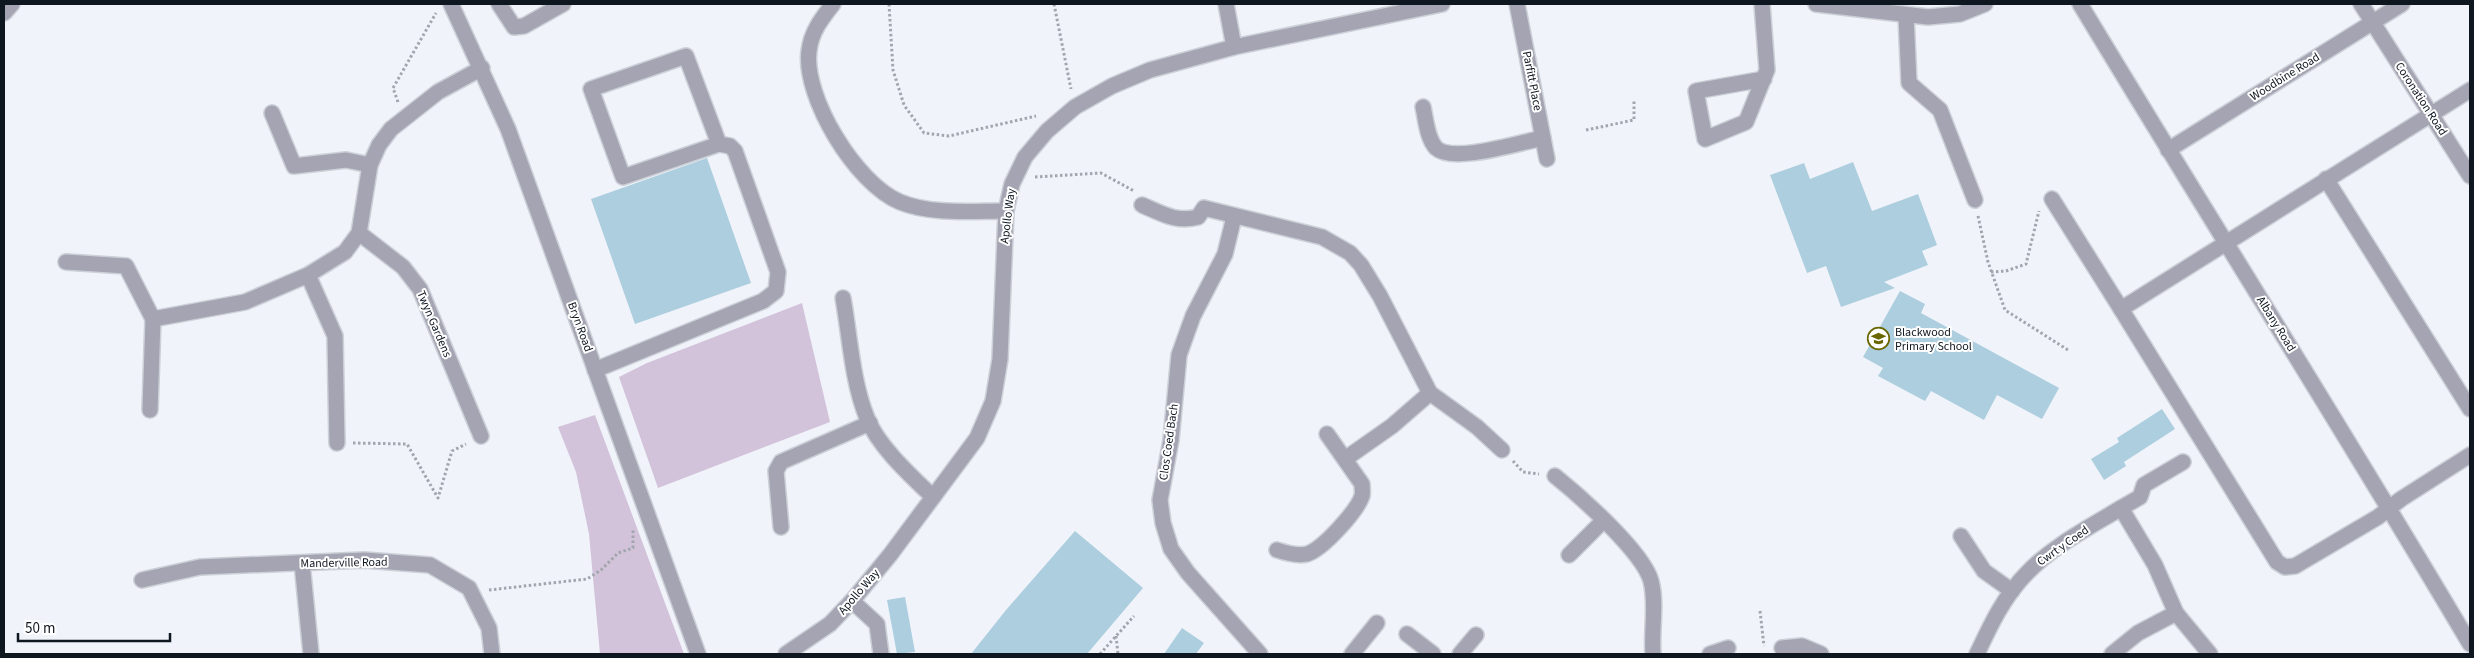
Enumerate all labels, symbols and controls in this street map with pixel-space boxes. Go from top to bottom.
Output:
street label: Woodbine Road [2247,49,2323,105]
street label: Parfitt Place [1518,50,1546,112]
street label: Coronation Road [2391,59,2451,139]
street label: Apollo Way [996,187,1020,245]
street label: Twyn Gardens [412,288,456,360]
street label: Albany Road [2252,293,2300,355]
street label: Bryn Road [563,300,597,354]
place label: Blackwood Primary School [1895,324,1972,355]
school or university icon: Blackwood Primary School [1867,327,1891,351]
street label: Clos Coed Bach [1155,403,1183,481]
street label: Cwrt y Coed [2034,522,2092,570]
street label: Manderville Road [300,554,388,572]
street label: Apollo Way [834,565,884,619]
scale bar [18,610,170,642]
text: 50 m [25,618,55,639]

